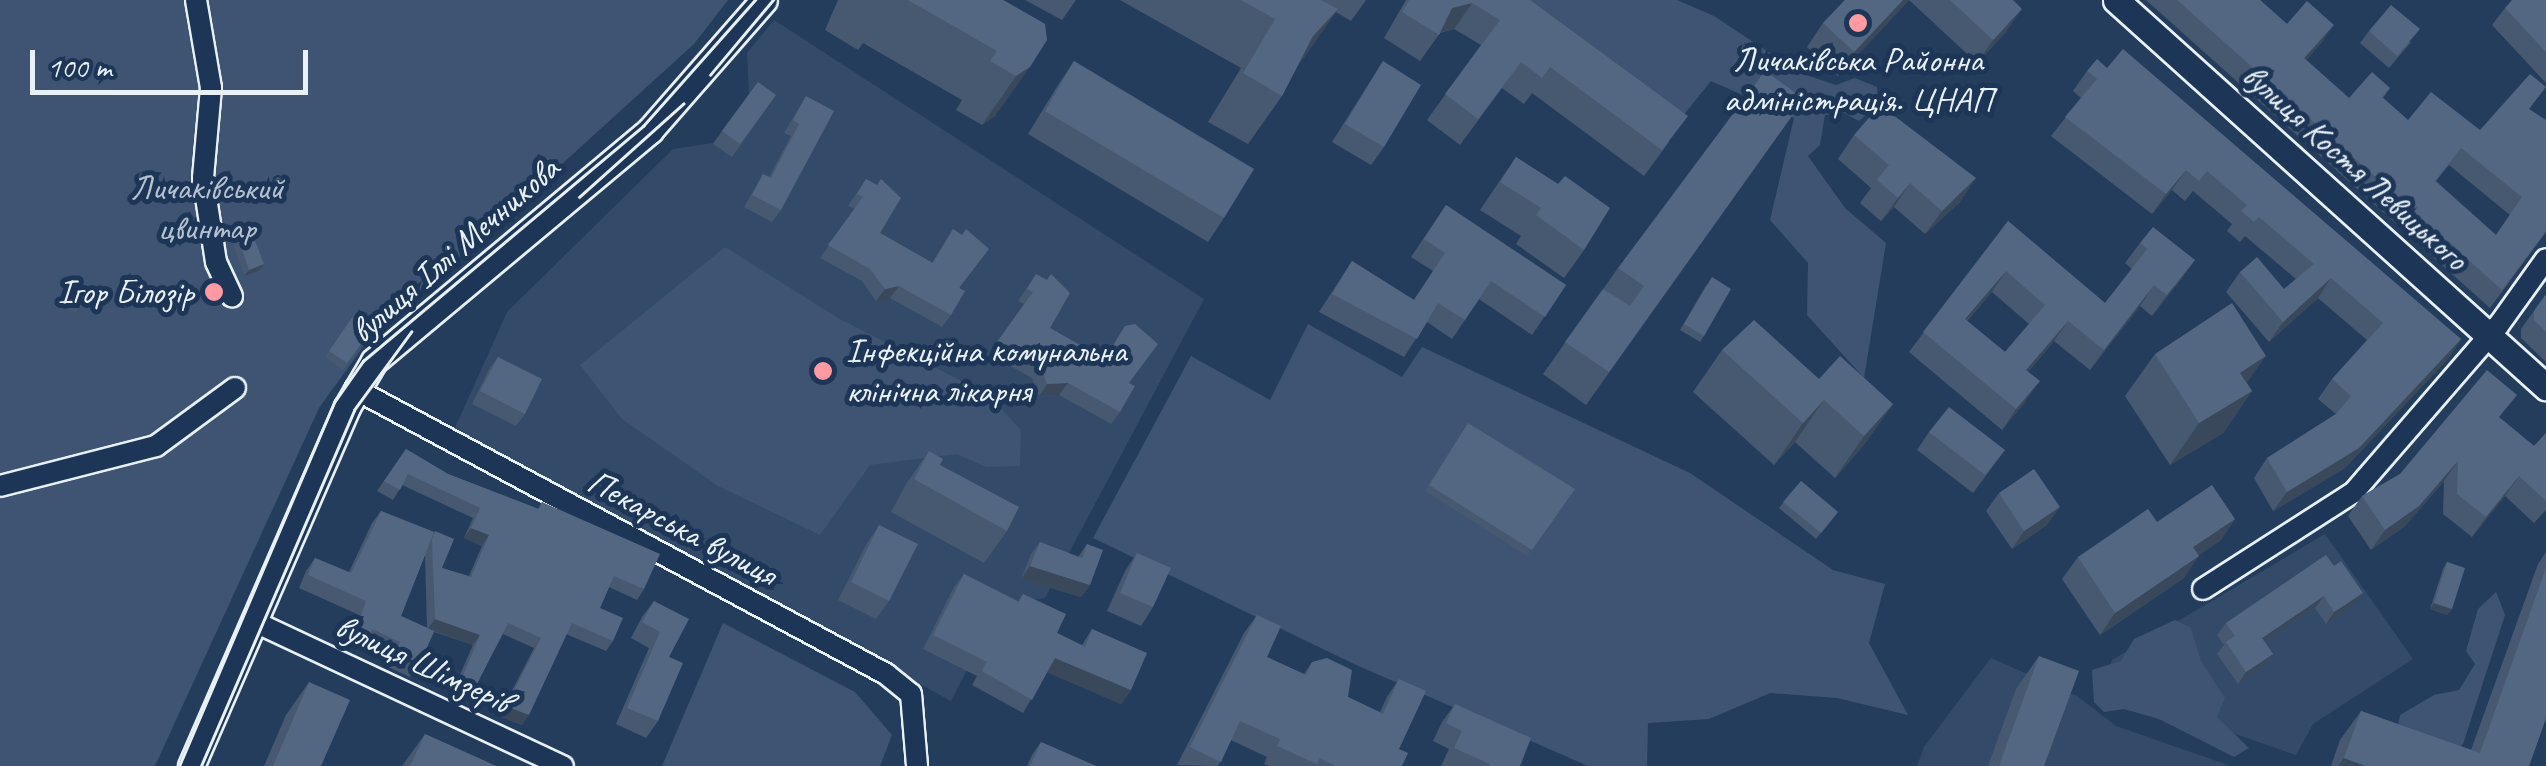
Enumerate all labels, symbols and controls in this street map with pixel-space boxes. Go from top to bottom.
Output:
marker: Личаківська Районна адміністрація. ЦНАП [1847,12,1869,34]
scale bar [35,30,312,92]
place label: Личаківська Районна адміністрація. ЦНАП [1724,39,1992,121]
text: 100 m [47,48,112,86]
street label: вулиця Костя Левицького [2232,53,2478,281]
street label: вулиця Іллі Мечникова [342,148,568,352]
park label: Личаківський цвинтар [130,167,284,249]
place label: Ігор Білозір [58,271,194,313]
marker: Ігор Білозір [203,281,225,303]
place label: Інфекційна комунальна клінічна лікарня [846,330,1129,412]
marker: Інфекційна комунальна клінічна лікарня [810,358,836,384]
street label: Пекарська вулиця [581,461,783,595]
street label: вулиця Шімзерів [329,605,517,723]

